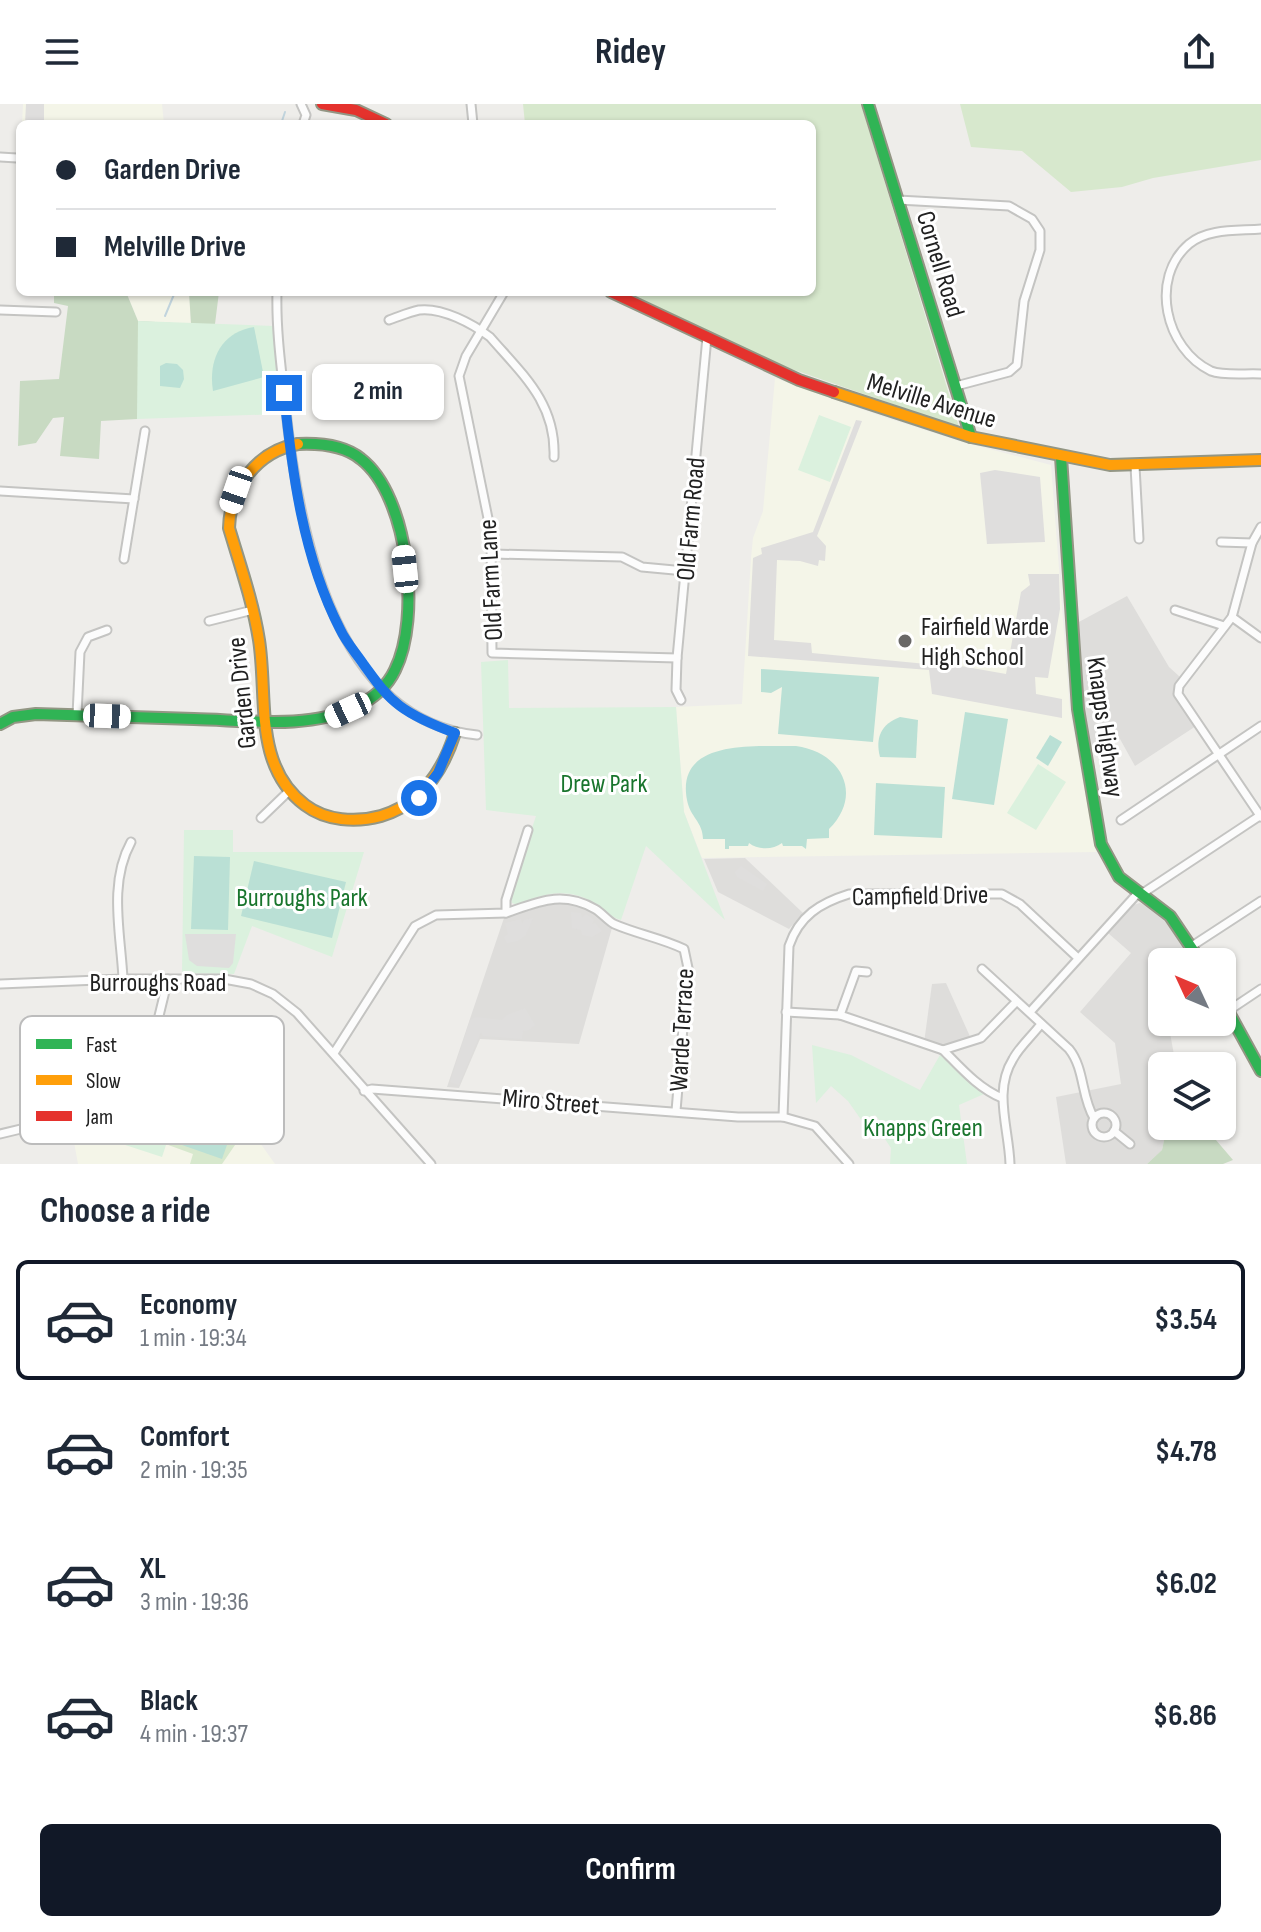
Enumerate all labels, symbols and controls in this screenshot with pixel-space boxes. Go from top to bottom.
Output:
icon: menu [40,30,84,74]
icon: share [1177,30,1221,74]
text: Ridey [595,31,666,74]
text: Garden Drive [104,152,241,188]
street label: Cornell Road [909,208,970,321]
text: Melville Drive [104,229,246,265]
callout: 2 min [312,365,444,421]
street label: Melville Avenue [863,367,1000,436]
route end [266,375,302,411]
text: 2 min [353,376,403,407]
street label: Old Farm Road [671,456,712,582]
car [217,463,255,517]
street label: Old Farm Lane [473,518,510,641]
car [391,544,419,594]
place label: Fairfield Warde High School [921,612,1049,673]
marker: Fairfield Warde High School [896,632,914,650]
street label: Garden Drive [221,636,264,750]
street label: Knapps Highway [1079,655,1130,799]
car [321,689,375,731]
car [83,703,131,729]
park label: Drew Park [561,769,648,800]
route start [401,780,437,816]
street label: Campfield Drive [851,880,989,913]
park label: Burroughs Park [236,883,368,914]
north arrow [1148,948,1236,1036]
map controls [1148,948,1236,1140]
street label: Burroughs Road [90,968,226,999]
street label: Warde Terrace [664,968,701,1092]
legend [20,1016,284,1144]
text: Fast [86,1032,117,1059]
button: layers [1148,1052,1236,1140]
text: Slow [86,1068,121,1095]
street label: Miro Street [501,1083,601,1122]
text: Jam [85,1104,113,1131]
park label: Knapps Green [863,1113,983,1144]
text: Choose a ride [40,1190,211,1233]
icon: car [44,1284,116,1356]
text: Economy [140,1287,237,1323]
text: $3.54 [1154,1302,1217,1338]
text: 1 min · 19:34 [140,1323,247,1354]
icon: car [44,1416,116,1488]
text: Comfort [140,1419,230,1455]
text: $4.78 [1155,1434,1217,1470]
text: 2 min · 19:35 [140,1455,248,1486]
icon: car [44,1548,116,1620]
text: XL [140,1551,166,1587]
text: $6.02 [1154,1566,1217,1602]
text: 3 min · 19:36 [140,1587,249,1618]
icon: car [44,1680,116,1752]
text: Black [140,1683,198,1719]
text: $6.86 [1153,1698,1217,1734]
text: 4 min · 19:37 [140,1719,248,1750]
button: Confirm [40,1824,1221,1916]

